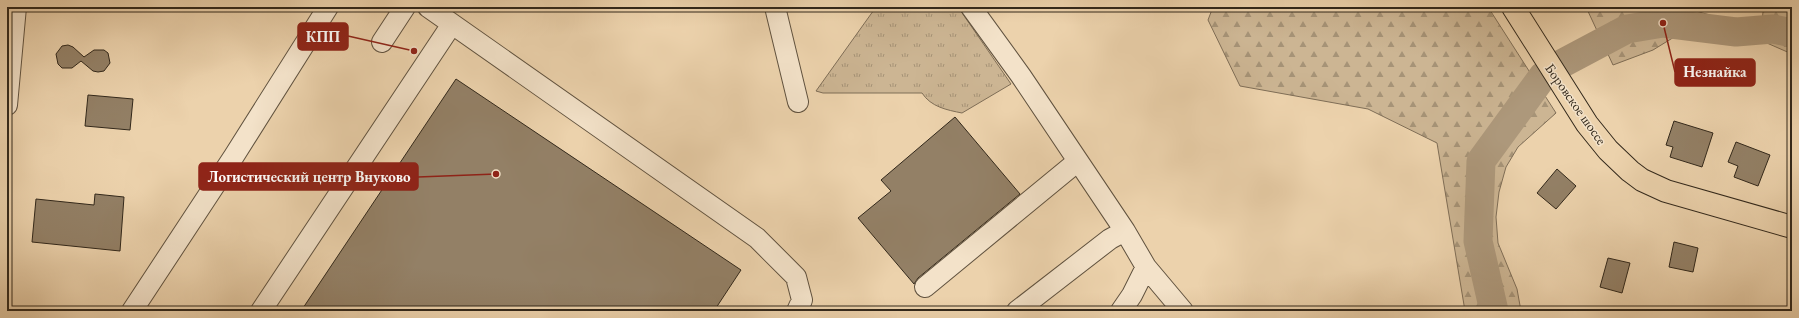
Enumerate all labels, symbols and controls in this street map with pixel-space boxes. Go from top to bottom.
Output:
callout: КПП [298,23,348,50]
text: КПП [306,27,340,46]
callout: Незнайка [1675,59,1755,86]
street label: Боровское шоссе [1541,60,1611,149]
text: Незнайка [1683,62,1747,81]
callout: Логистический центр Внуково [199,163,418,190]
text: Логистический центр Внуково [207,167,411,186]

